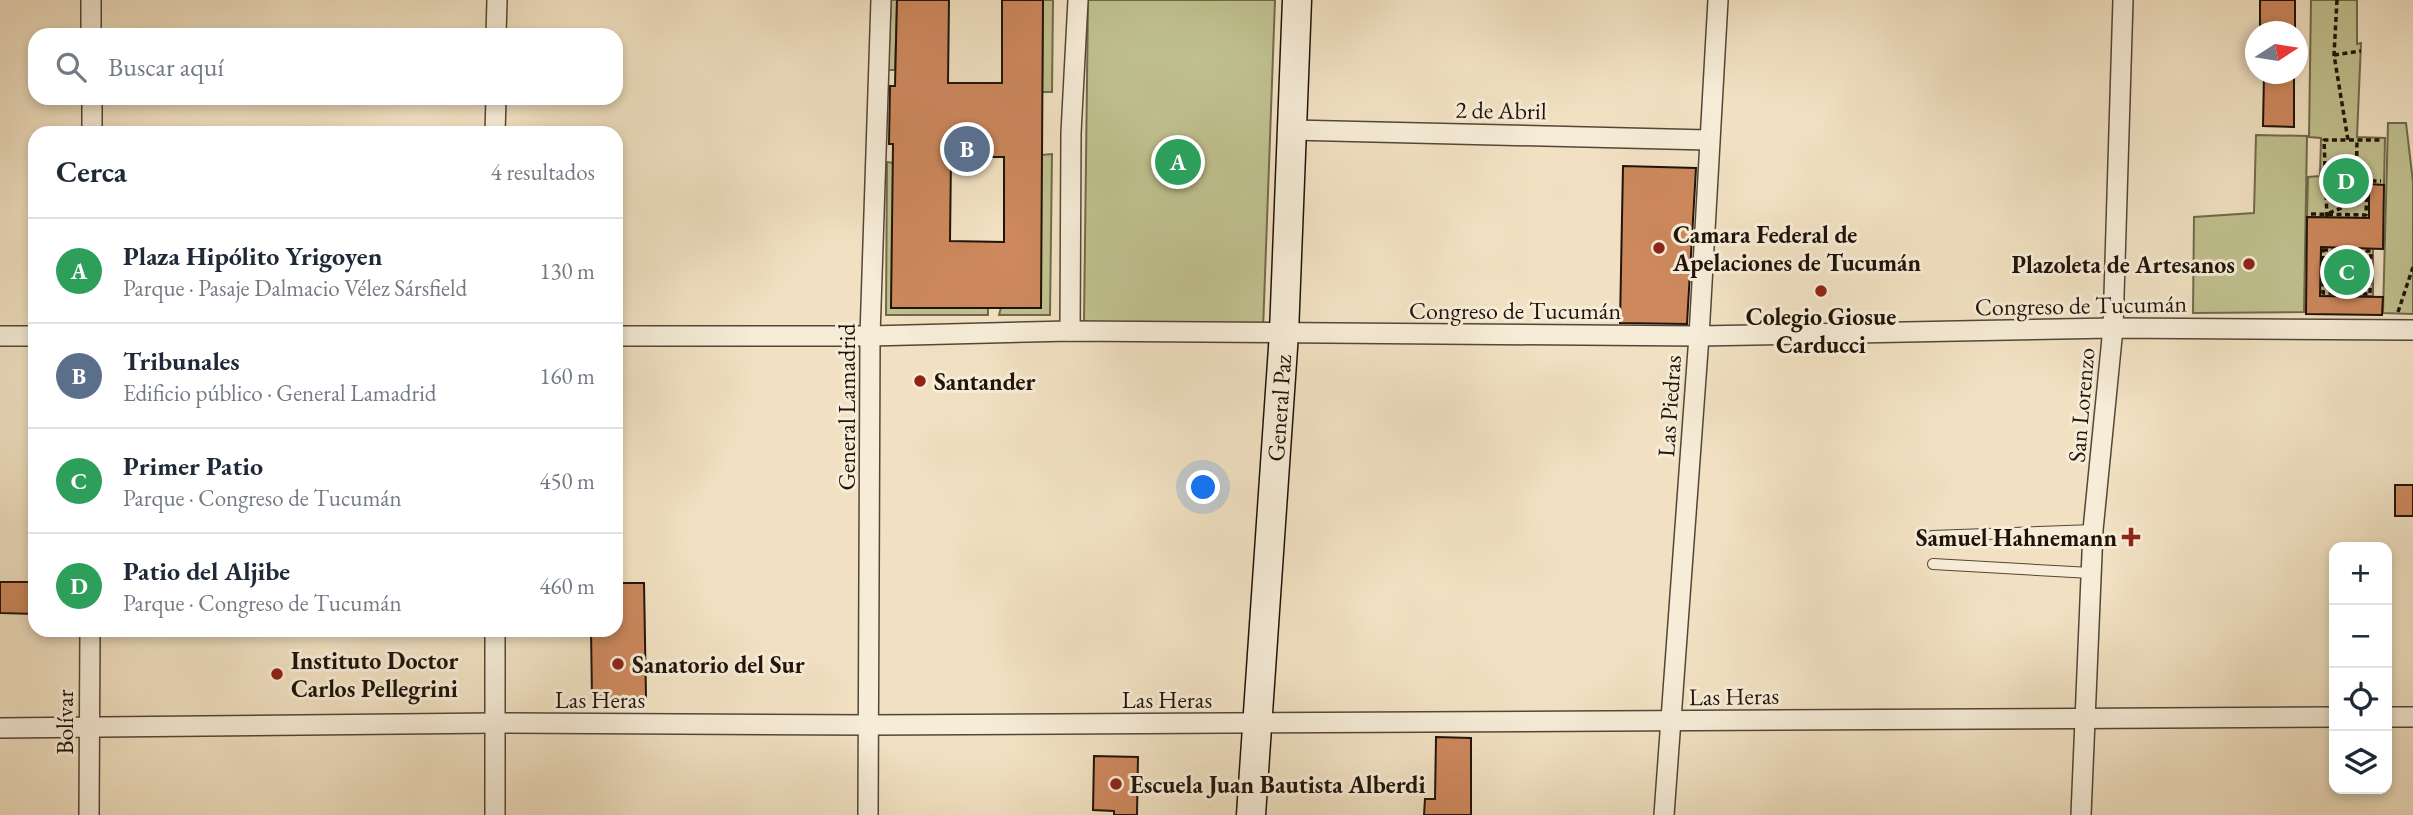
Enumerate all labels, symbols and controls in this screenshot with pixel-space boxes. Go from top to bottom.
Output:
north arrow [2245,21,2308,84]
search box [28,28,623,105]
icon: search [52,48,90,86]
text: Buscar aquí [108,50,224,84]
street label: 2 de Abril [1455,94,1547,126]
pin: B [944,123,990,175]
pin: A [1155,136,1201,188]
text: Cerca [56,152,127,191]
pin: D [2323,155,2369,207]
text: 4 resultados [491,157,595,187]
place label: Camara Federal de Apelaciones de Tucumán [1672,219,1922,278]
text: Plaza Hipólito Yrigoyen [123,239,382,273]
marker: Camara Federal de Apelaciones de Tucumán [1651,240,1667,256]
pin: C [2324,246,2370,298]
place label: Plazoleta de Artesanos [2011,249,2235,280]
text: A [71,256,87,286]
text: 130 m [539,256,595,286]
marker: Plazoleta de Artesanos [2241,256,2257,272]
text: Parque · Pasaje Dalmacio Vélez Sársfield [123,273,467,303]
marker: Colegio Giosue Carducci [1813,283,1829,299]
street label: Congreso de Tucumán [1975,288,2188,322]
street label: Congreso de Tucumán [1409,295,1621,326]
place label: Colegio Giosue Carducci [1746,301,1896,360]
street label: General Lamadrid [831,323,862,491]
text: Tribunales [123,344,240,378]
street label: San Lorenzo [2061,346,2101,464]
street label: General Paz [1260,353,1298,463]
street label: Las Piedras [1650,354,1688,458]
text: B [72,361,86,391]
text: 160 m [539,361,595,391]
place label: Santander [934,366,1036,397]
marker: Santander [912,373,928,389]
text: Edificio público · General Lamadrid [123,378,436,408]
text: Primer Patio [123,449,263,483]
text: C [71,466,87,496]
text: 450 m [539,466,595,496]
your location [1186,470,1220,504]
text: Parque · Congreso de Tucumán [123,483,402,513]
place label: Samuel Hahnemann [1916,522,2117,553]
marker: Samuel Hahnemann [2123,529,2139,545]
map controls [2329,542,2392,794]
button: + [2329,542,2392,605]
text: Patio del Aljibe [123,554,290,588]
text: D [70,571,88,601]
text: 460 m [539,571,595,601]
text: Parque · Congreso de Tucumán [123,588,402,618]
button: − [2329,605,2392,668]
place label: Instituto Doctor Carlos Pellegrini [291,645,458,705]
place label: Sanatorio del Sur [632,649,805,680]
marker: Sanatorio del Sur [610,656,626,672]
marker: Instituto Doctor Carlos Pellegrini [269,666,285,682]
button: locate [2329,668,2392,731]
street label: Las Heras [1689,680,1779,712]
street label: Las Heras [555,684,645,715]
street label: Las Heras [1122,684,1212,715]
street label: Bolívar [49,690,80,755]
button: layers [2329,731,2392,794]
place label: Escuela Juan Bautista Alberdi [1130,769,1426,800]
marker: Escuela Juan Bautista Alberdi [1108,776,1124,792]

